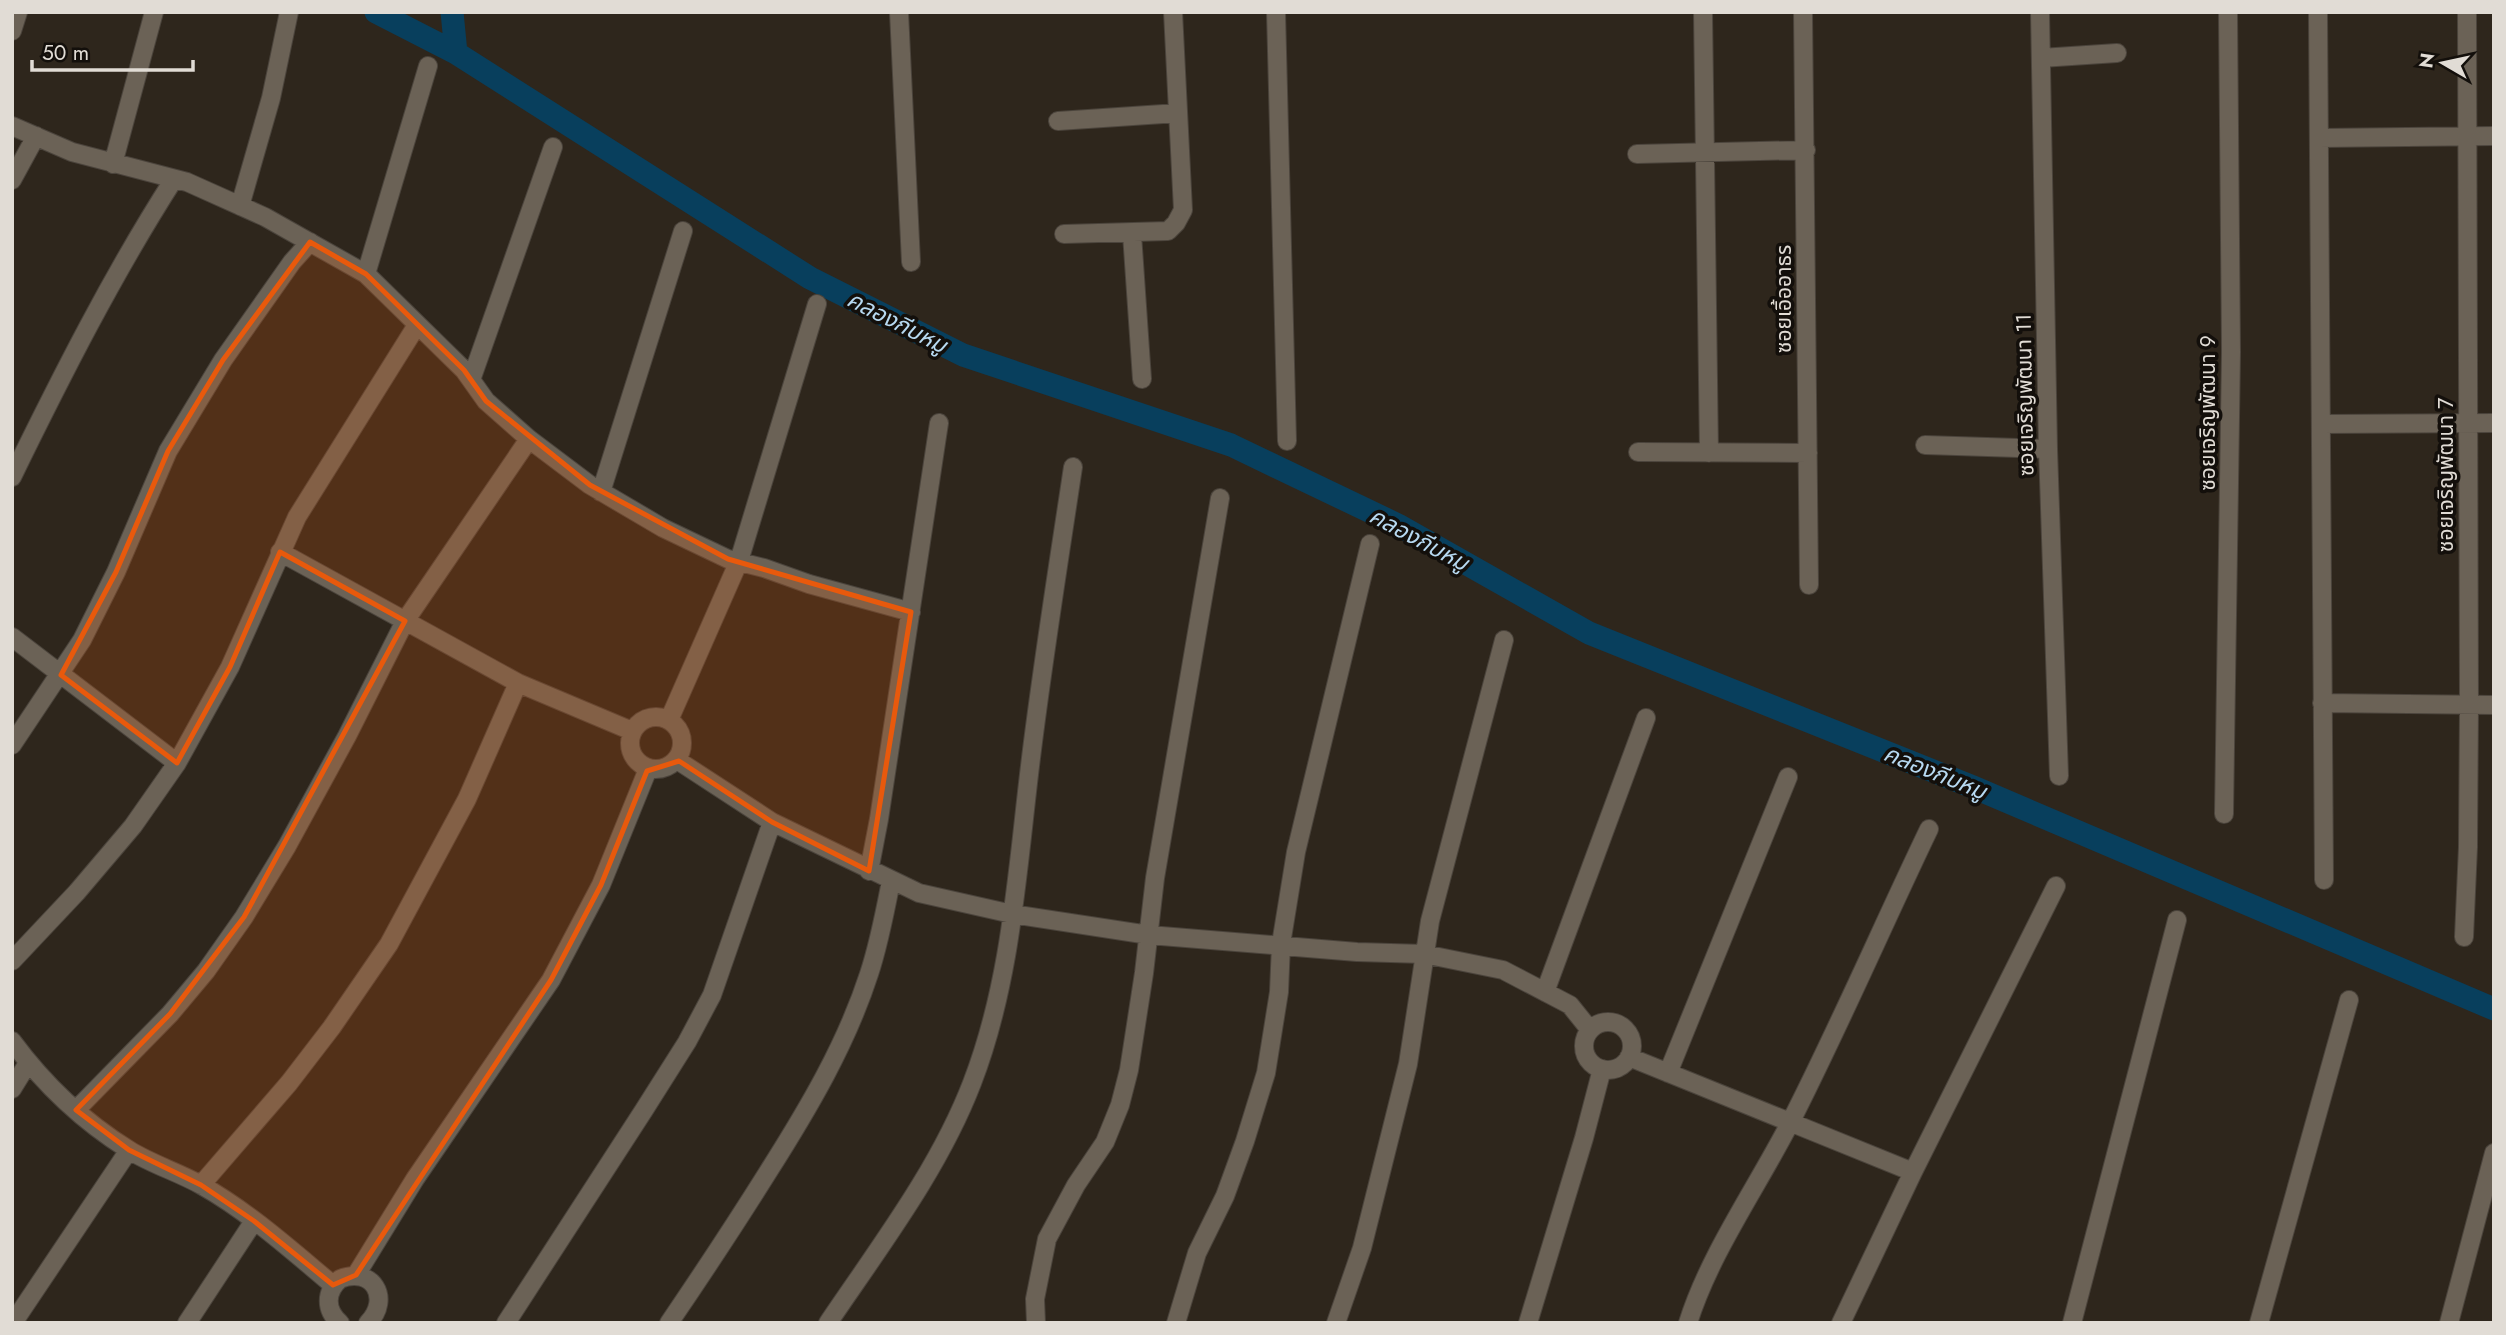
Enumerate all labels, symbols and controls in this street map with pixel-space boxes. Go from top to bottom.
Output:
scale bar [32,28,192,72]
north arrow [2408,28,2478,98]
text: 50 m [42,38,89,68]
text: N [2412,51,2441,70]
street label: ซอยเอิ้ออาธร [1769,245,1799,353]
water label: คลองกีบหมู [841,282,955,363]
street label: ซอยเจริญพัฒนา 11 [2009,314,2041,476]
street label: ซอยเจริญพัฒนา 9 [2193,335,2223,491]
street label: ซอยเจริญพัฒนา 7 [2431,398,2461,552]
water label: คลองกีบหมู [1363,499,1476,580]
water label: คลองกีบหมู [1879,736,1993,809]

